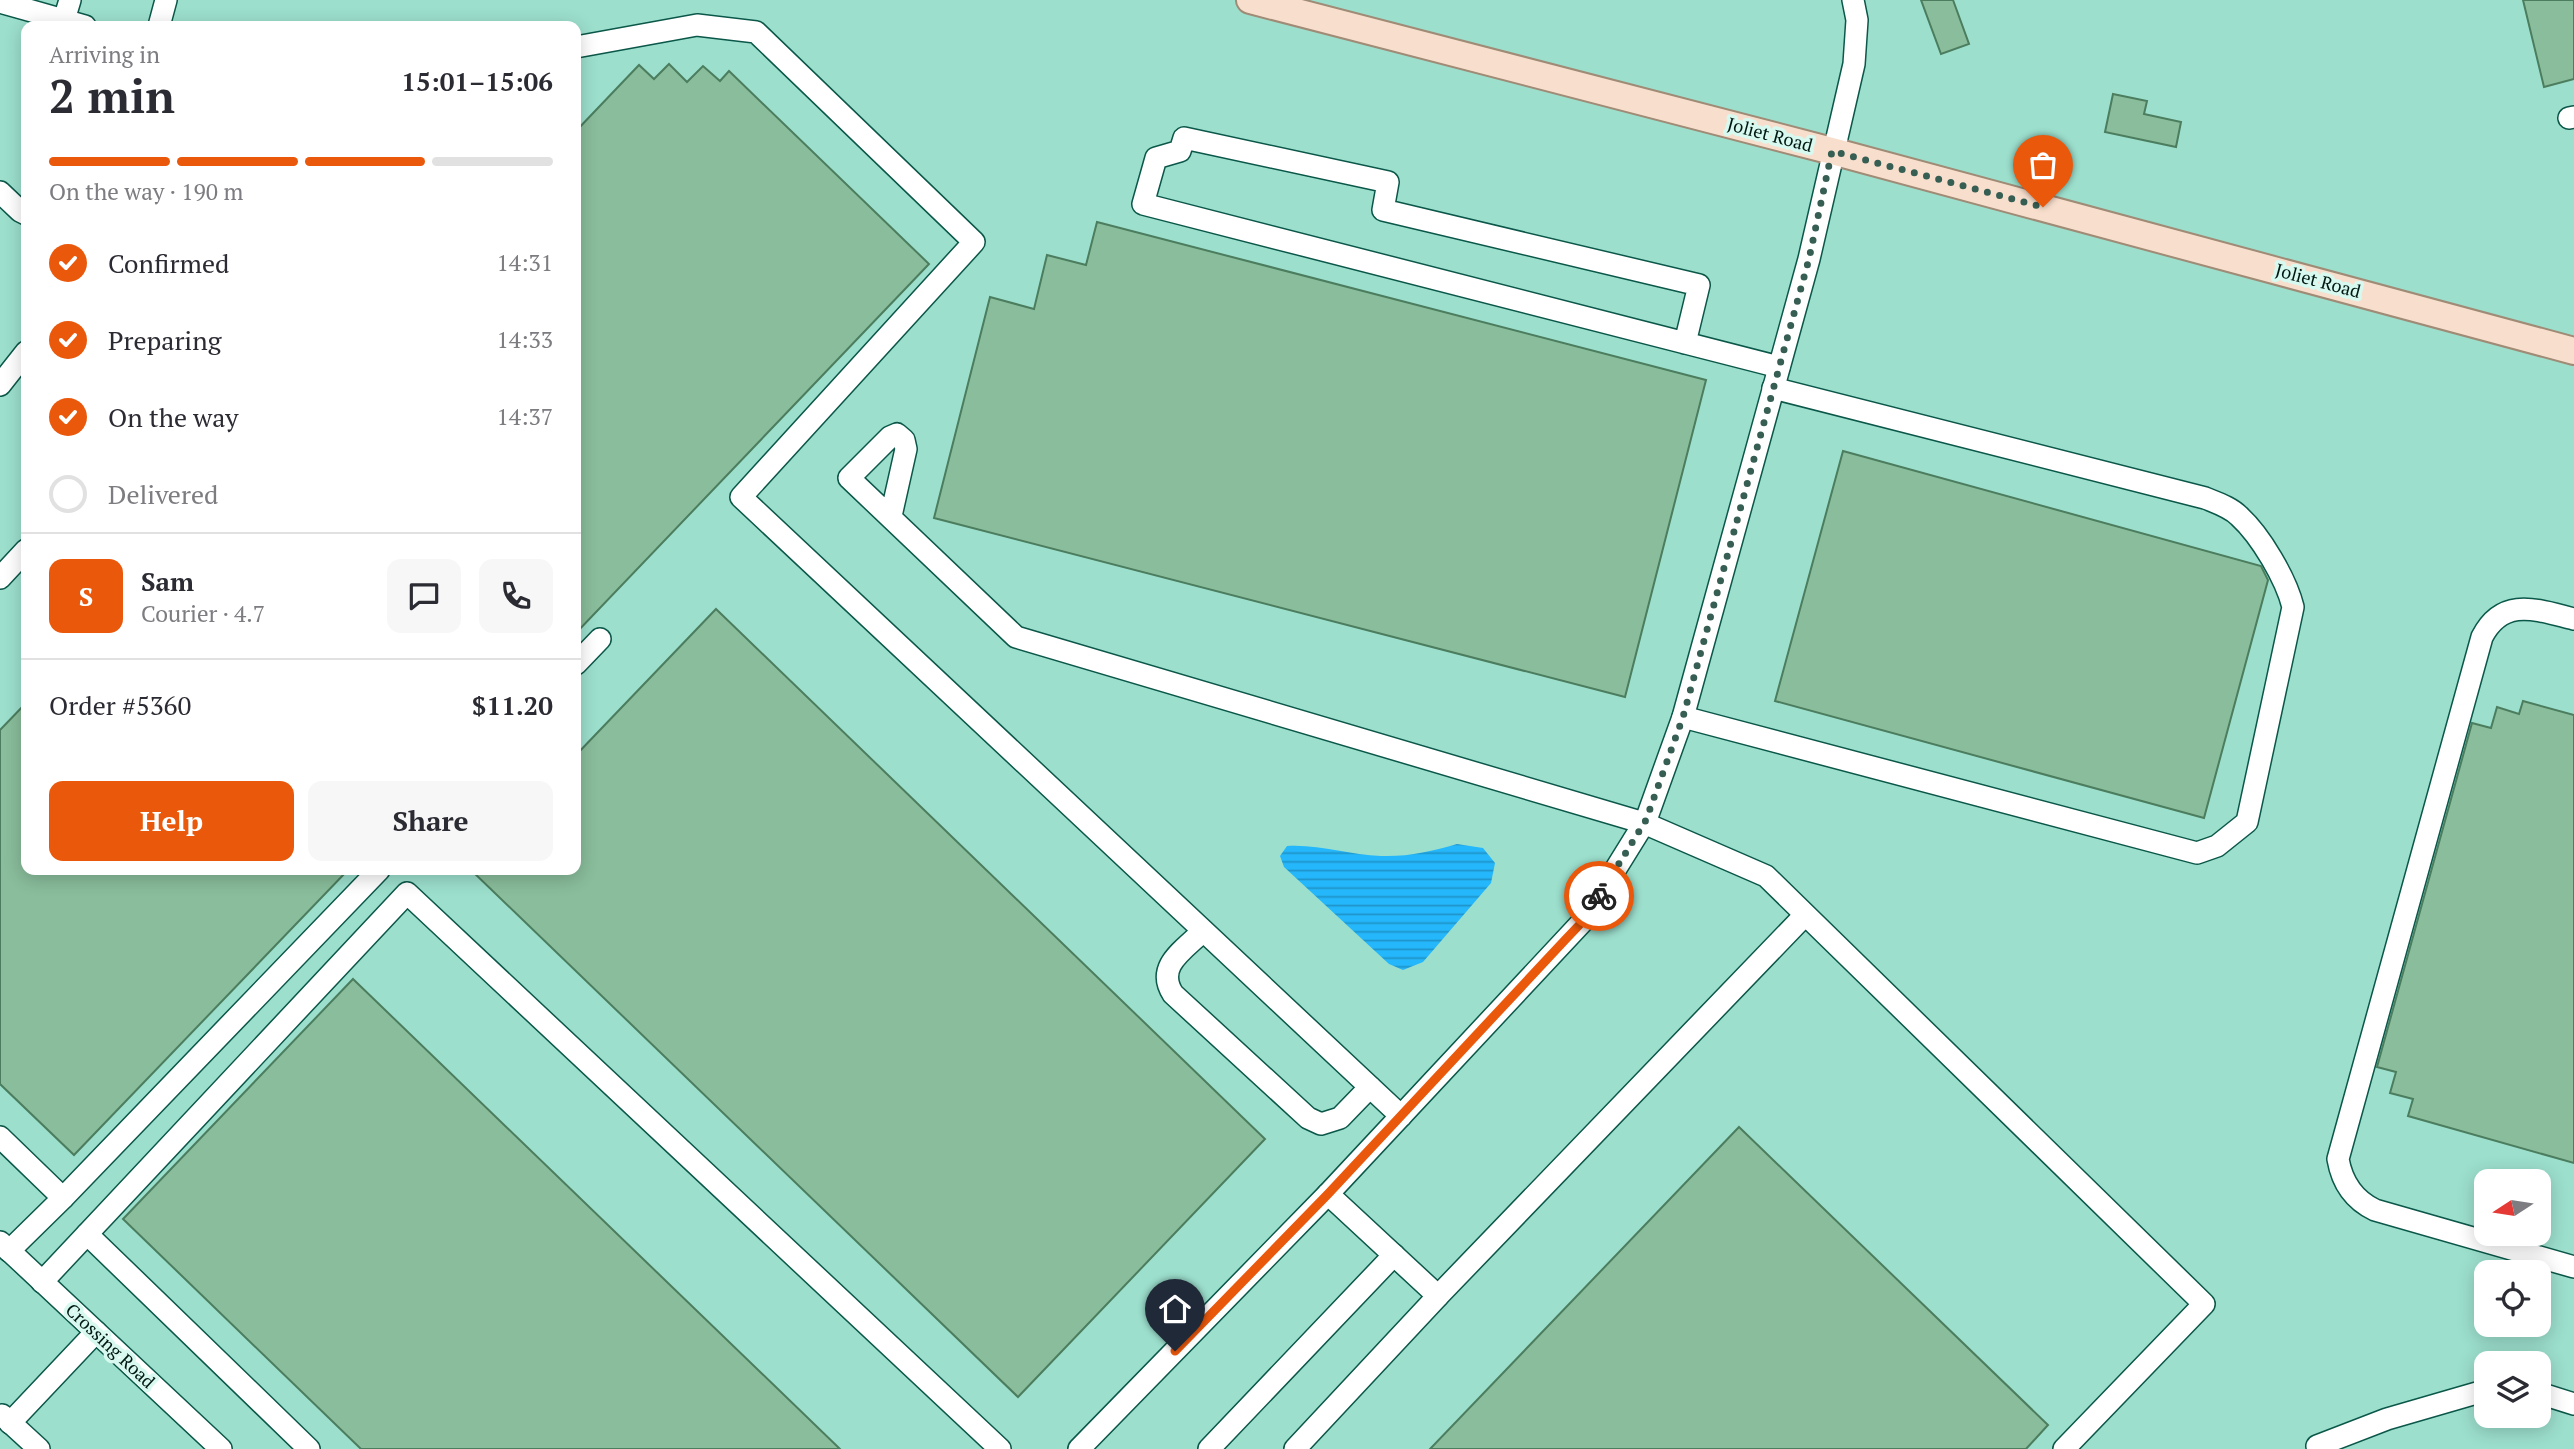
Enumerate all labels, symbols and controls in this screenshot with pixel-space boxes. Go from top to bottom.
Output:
text: Arriving in [49,39,160,70]
text: 15:01–15:06 [401,64,553,98]
text: 2 min [49,65,175,126]
street label: Joliet Road [1725,111,1815,157]
pin [2013,135,2073,207]
icon: bag [2024,146,2062,184]
text: On the way · 190 m [49,176,243,207]
icon: check [49,244,87,282]
text: Confirmed [108,246,229,280]
text: 14:31 [496,247,553,278]
street label: Joliet Road [2273,257,2363,303]
icon: check [49,321,87,359]
text: Preparing [108,323,221,357]
text: 14:33 [496,324,553,355]
icon: check [49,398,87,436]
text: On the way [108,400,239,434]
text: 14:37 [496,401,553,432]
text: Delivered [108,477,218,511]
button: chat [387,559,461,633]
button: phone [479,559,553,633]
text: Sam [141,564,194,598]
text: S [79,579,93,613]
text: Courier · 4.7 [141,598,265,629]
text: Order #5360 [49,688,191,722]
text: $11.20 [472,688,553,722]
button: Help [49,781,294,861]
button: Share [308,781,553,861]
courier [1564,861,1634,931]
icon: bike [1580,877,1618,915]
north arrow [2474,1169,2552,1246]
map controls [2474,1169,2551,1428]
button: locate [2474,1260,2551,1337]
pin [1145,1279,1205,1351]
icon: home [1156,1290,1194,1328]
street label: Crossing Road [61,1298,161,1393]
button: layers [2474,1351,2551,1428]

